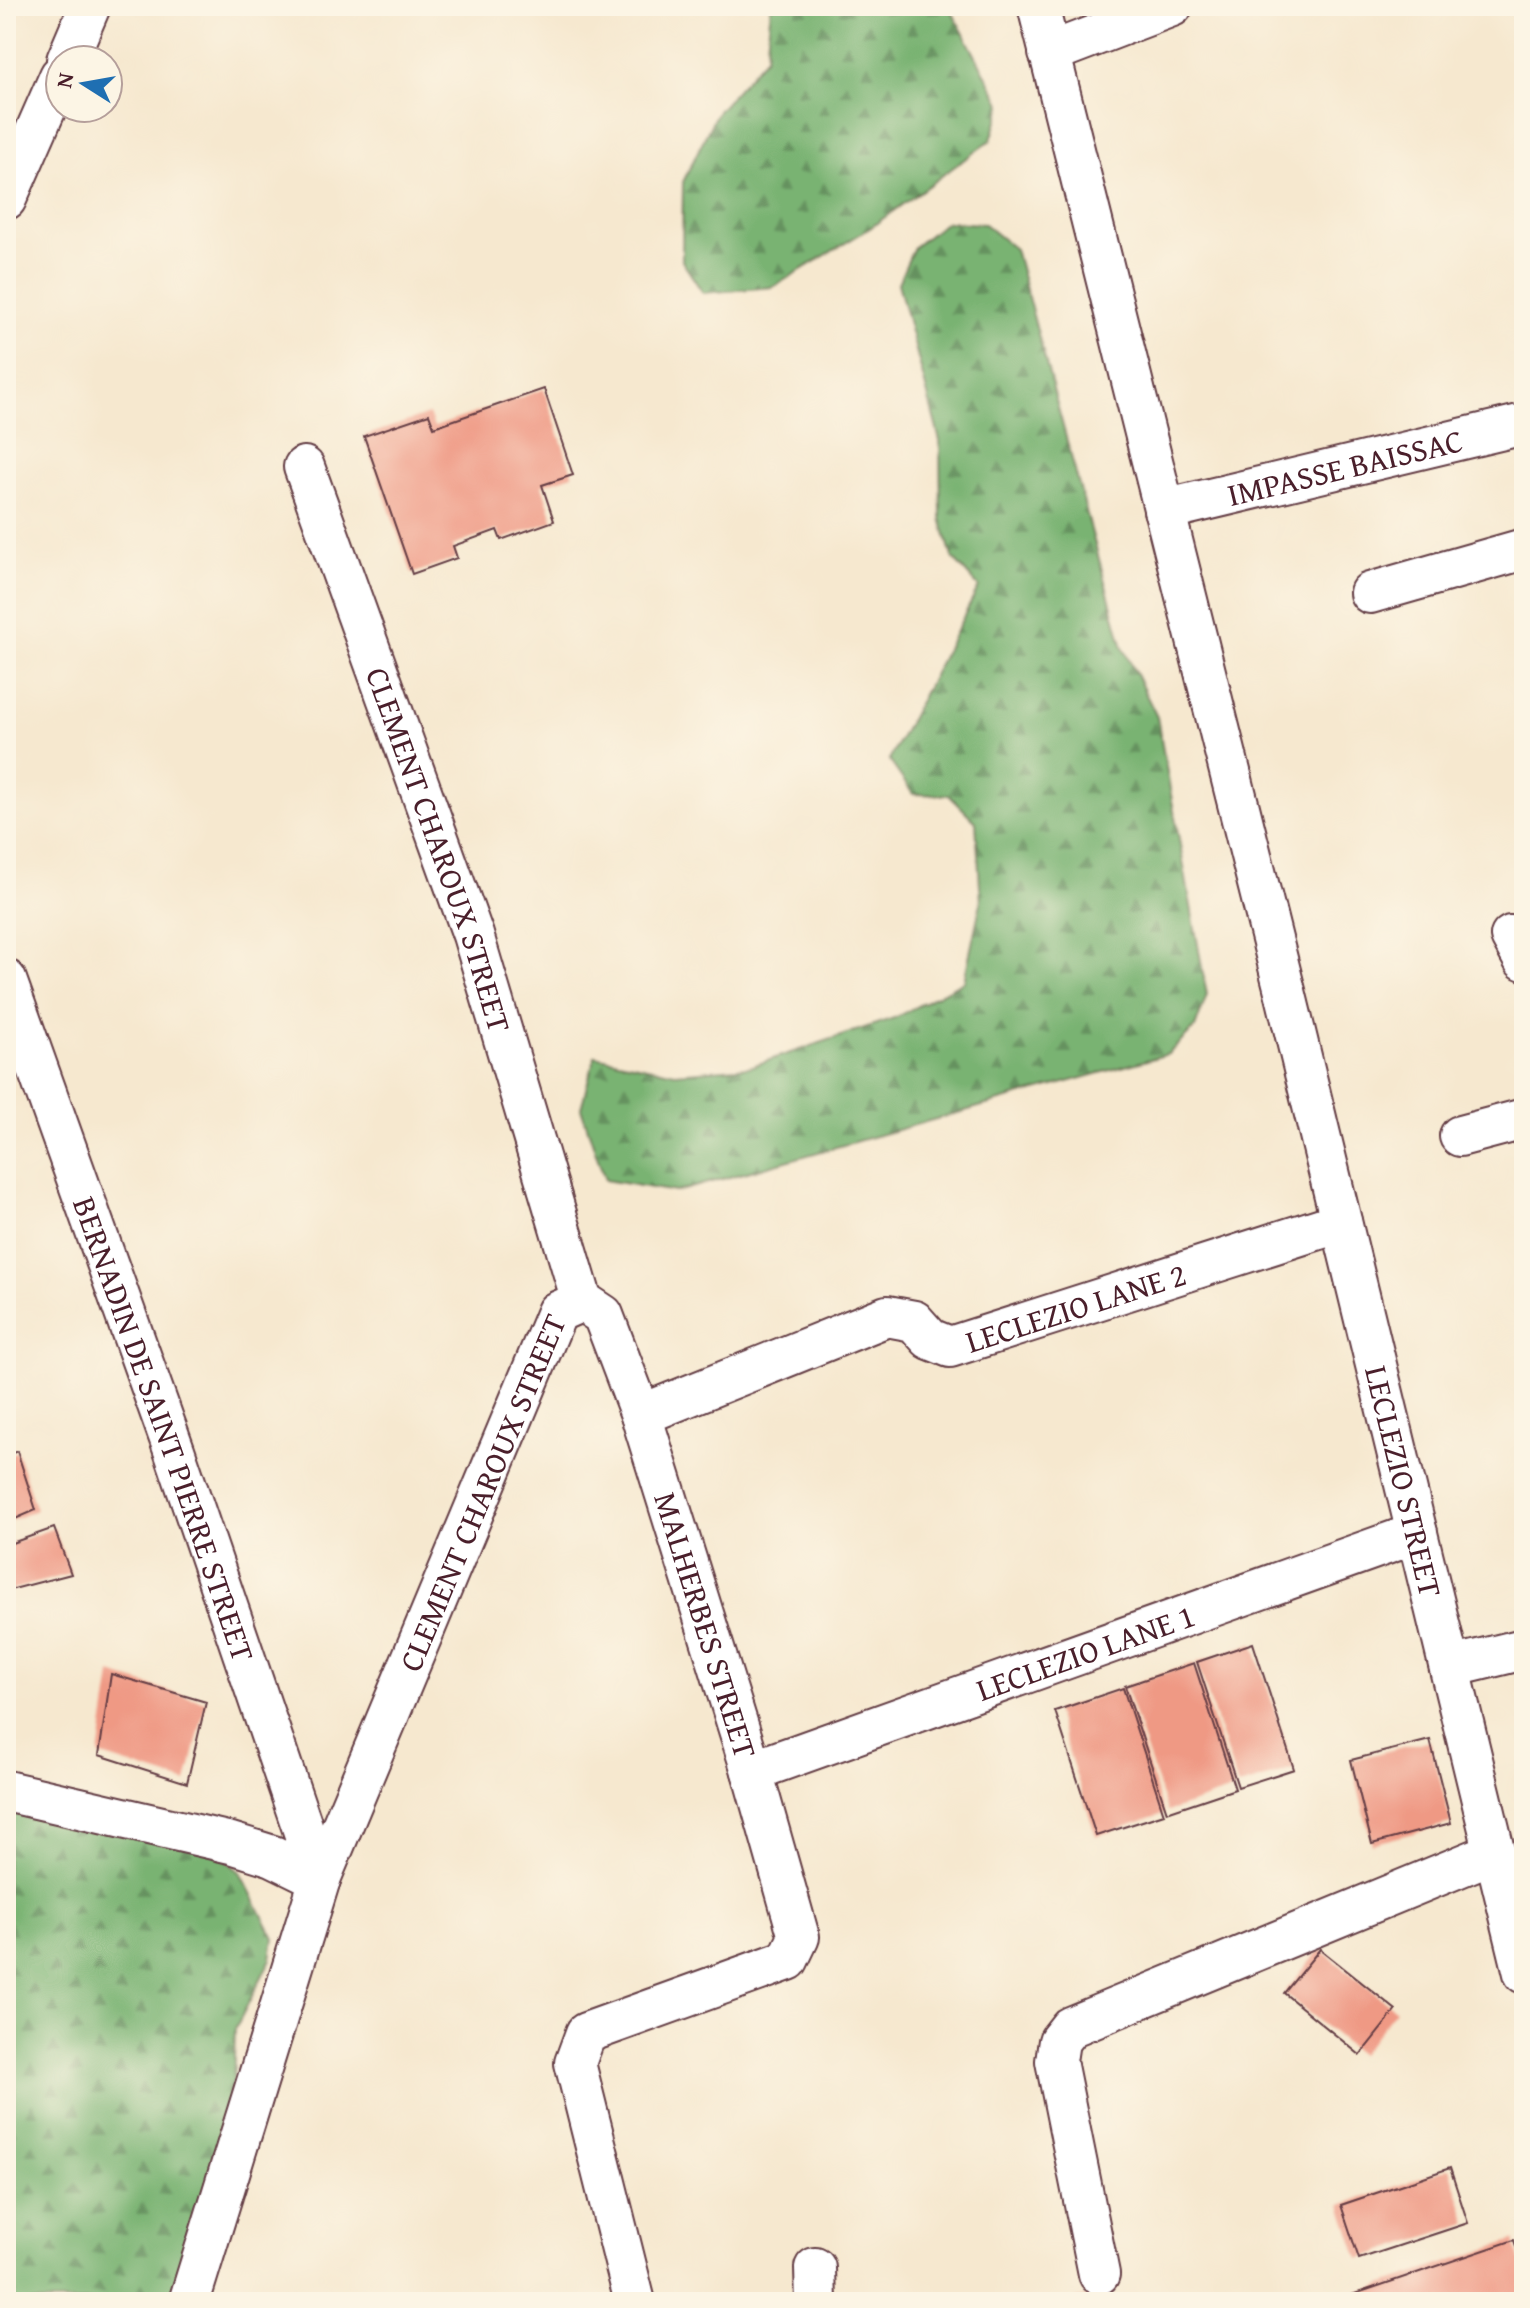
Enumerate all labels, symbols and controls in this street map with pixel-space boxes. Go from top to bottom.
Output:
north arrow [44,44,124,124]
text: N [47,70,82,90]
street label: IMPASSE BAISSAC [1223,416,1467,518]
street label: CLEMENT CHAROUX STREET [355,660,524,1038]
street label: BERNADIN DE SAINT PIERRE STREET [62,1190,268,1667]
street label: LECLEZIO LANE 2 [959,1250,1192,1364]
street label: CLEMENT CHAROUX STREET [386,1306,577,1678]
street label: LECLEZIO STREET [1354,1361,1455,1602]
street label: MALHERBES STREET [643,1486,770,1764]
street label: LECLEZIO LANE 1 [970,1591,1201,1712]

